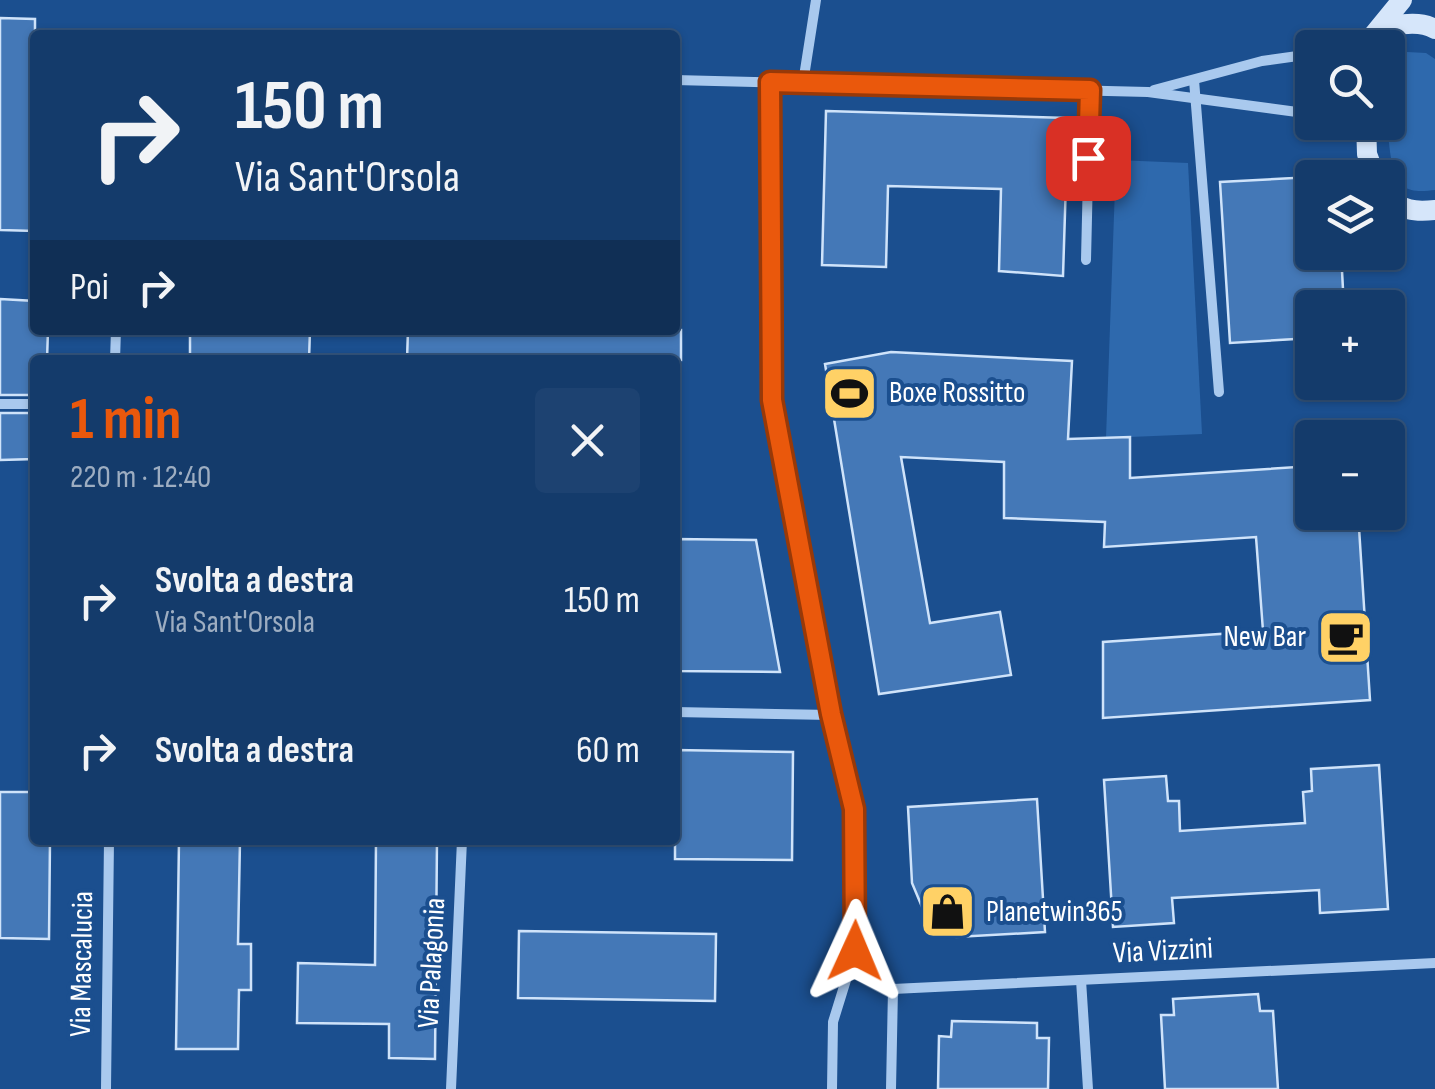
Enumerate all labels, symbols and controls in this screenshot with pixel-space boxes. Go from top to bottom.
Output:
map controls [1295,30,1405,530]
button: search [1295,30,1405,140]
text: 150 m [235,65,384,149]
icon: right [70,70,200,200]
pin [1046,116,1131,201]
icon: arrive [1061,131,1116,186]
text: Via Sant'Orsola [235,150,460,205]
button: layers [1295,160,1405,270]
icon: right [129,260,184,315]
text: Poi [70,265,109,310]
button: + [1295,290,1405,400]
sports icon: Boxe Rossitto [820,363,880,423]
place label: Boxe Rossitto [889,375,1025,411]
text: 1 min [70,384,182,456]
button: close [535,388,640,493]
button: − [1295,420,1405,530]
text: 220 m · 12:40 [70,458,211,497]
text: Svolta a destra [155,558,354,603]
icon: right [70,573,125,628]
text: 150 m [564,578,640,623]
text: Via Sant'Orsola [155,603,315,642]
cafe icon: New Bar [1315,607,1375,667]
place label: New Bar [1224,619,1306,655]
icon: right [70,723,125,778]
text: Svolta a destra [155,728,354,773]
text: 60 m [576,728,640,773]
shop icon: Planetwin365 [917,882,977,942]
street label: Via Mascalucia [63,891,101,1037]
place label: Planetwin365 [986,894,1123,930]
street label: Via Palagonia [411,897,453,1029]
position arrow [803,899,907,1003]
street label: Via Vizzini [1112,930,1214,972]

